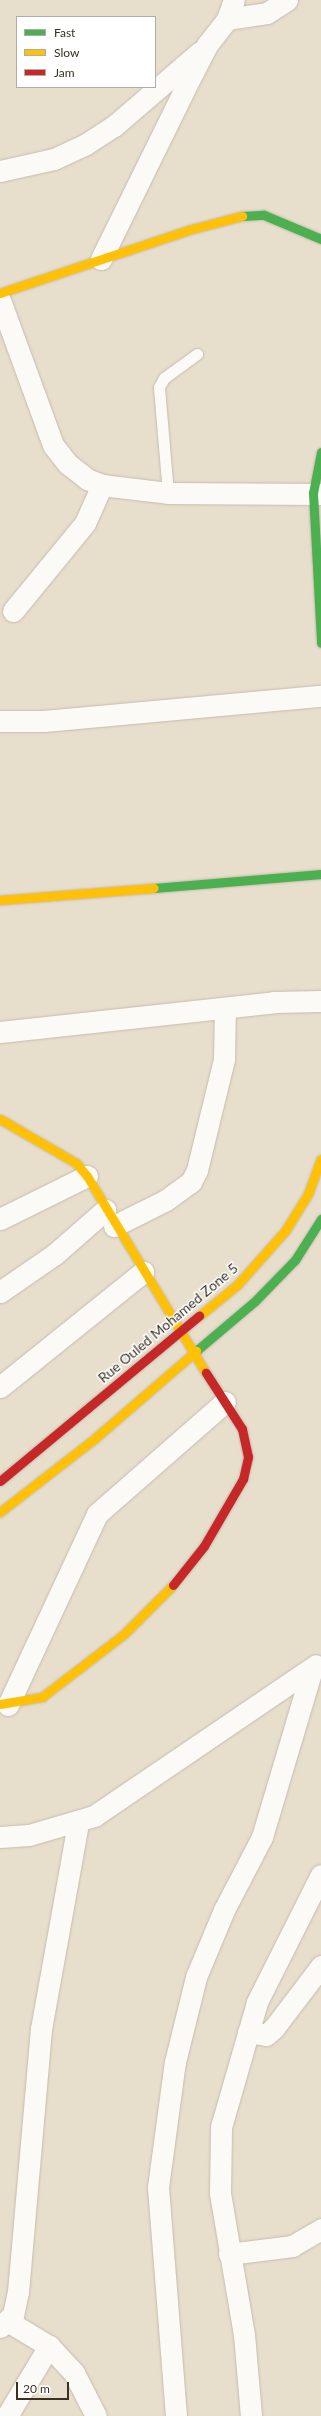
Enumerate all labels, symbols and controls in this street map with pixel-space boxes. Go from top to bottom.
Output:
legend [16,16,156,88]
text: Fast [54,25,75,40]
text: Slow [54,45,79,60]
text: Jam [54,65,75,80]
street label: Rue Ouled Mohamed Zone 5 [95,1260,241,1386]
scale bar [18,2374,71,2400]
text: 20 m [23,2381,50,2396]

